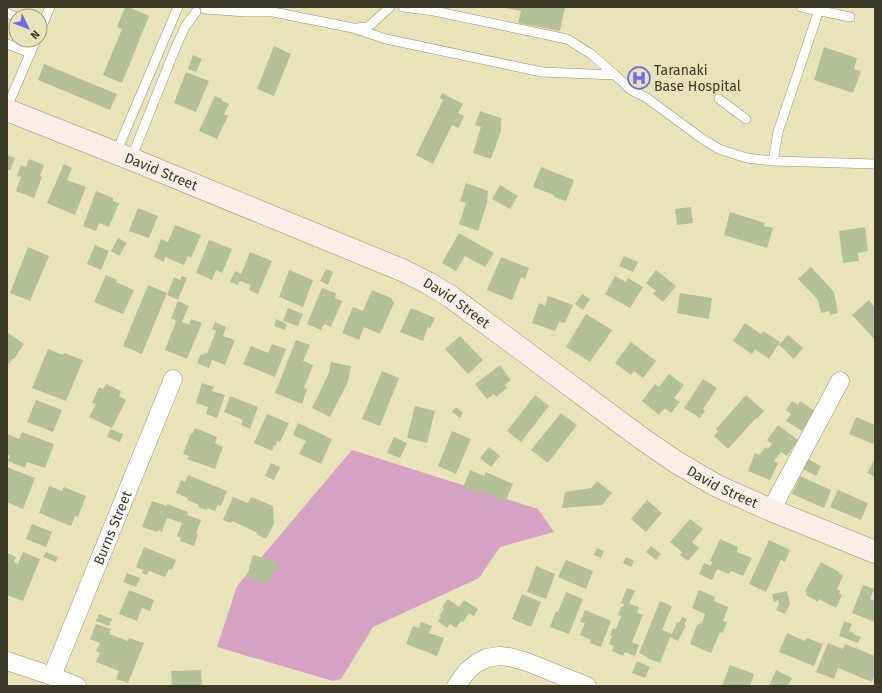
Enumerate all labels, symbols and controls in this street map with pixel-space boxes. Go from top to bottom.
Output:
north arrow [8,8,48,48]
text: N [28,27,42,42]
place label: Taranaki Base Hospital [654,62,741,95]
hospital icon: Taranaki Base Hospital [626,65,652,91]
street label: David Street [122,149,201,195]
street label: David Street [420,274,494,332]
street label: David Street [684,462,761,512]
street label: Burns Street [90,488,136,568]

